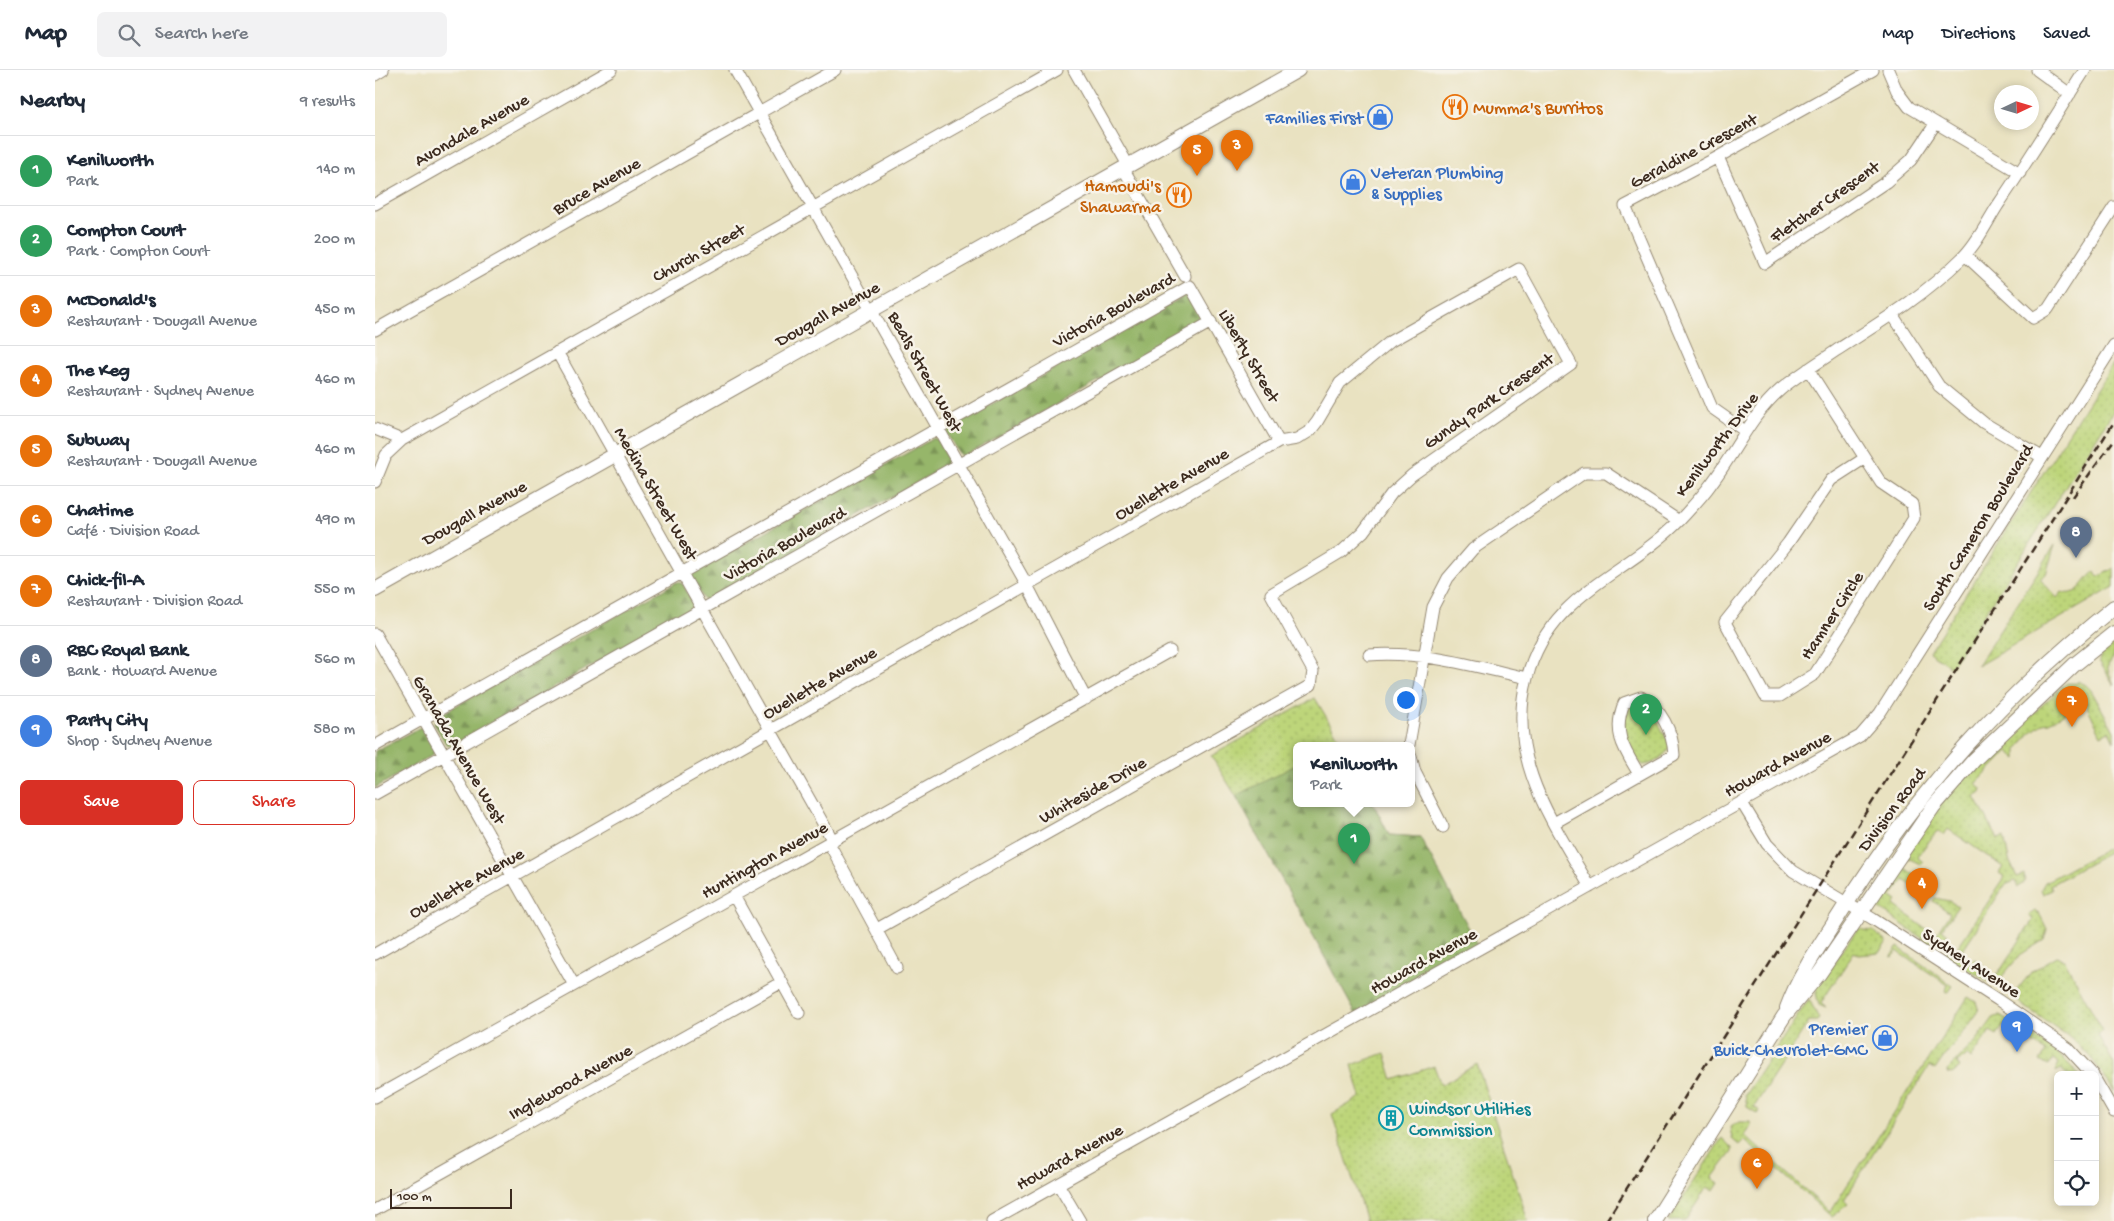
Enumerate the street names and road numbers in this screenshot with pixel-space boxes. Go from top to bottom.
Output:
street label: Avondale Avenue [411,90,534,172]
street label: Geraldine Crescent [1627,109,1763,195]
street label: Bruce Avenue [549,153,645,221]
street label: Fletcher Crescent [1766,157,1886,249]
street label: Church Street [649,219,750,288]
street label: Victoria Boulevard [1049,268,1180,354]
street label: Dougall Avenue [771,278,885,353]
street label: Liberty Street [1213,306,1284,408]
street label: Beals Street West [882,308,966,437]
street label: Gundy Park Crescent [1420,348,1560,455]
street label: Kenilworth Drive [1672,388,1765,502]
street label: Medina Street West [608,424,702,566]
street label: South Cameron Boulevard [1919,440,2040,616]
street label: Ouellette Avenue [1111,444,1234,526]
street label: Dougall Avenue [418,477,532,552]
street label: Victoria Boulevard [720,502,851,588]
street label: Hamner Circle [1797,568,1870,664]
street label: Ouellette Avenue [759,643,882,725]
street label: Granada Avenue West [407,672,510,830]
street label: Howard Avenue [1721,727,1836,803]
street label: Whiteside Drive [1036,753,1151,829]
street label: Division Road [1854,763,1932,857]
street label: Huntington Avenue [698,817,833,905]
street label: Ouellette Avenue [406,844,529,924]
street label: Howard Avenue [1367,924,1482,1000]
street label: Sydney Avenue [1918,925,2024,1004]
street label: Inglewood Avenue [506,1040,637,1126]
street label: Howard Avenue [1013,1120,1128,1196]

